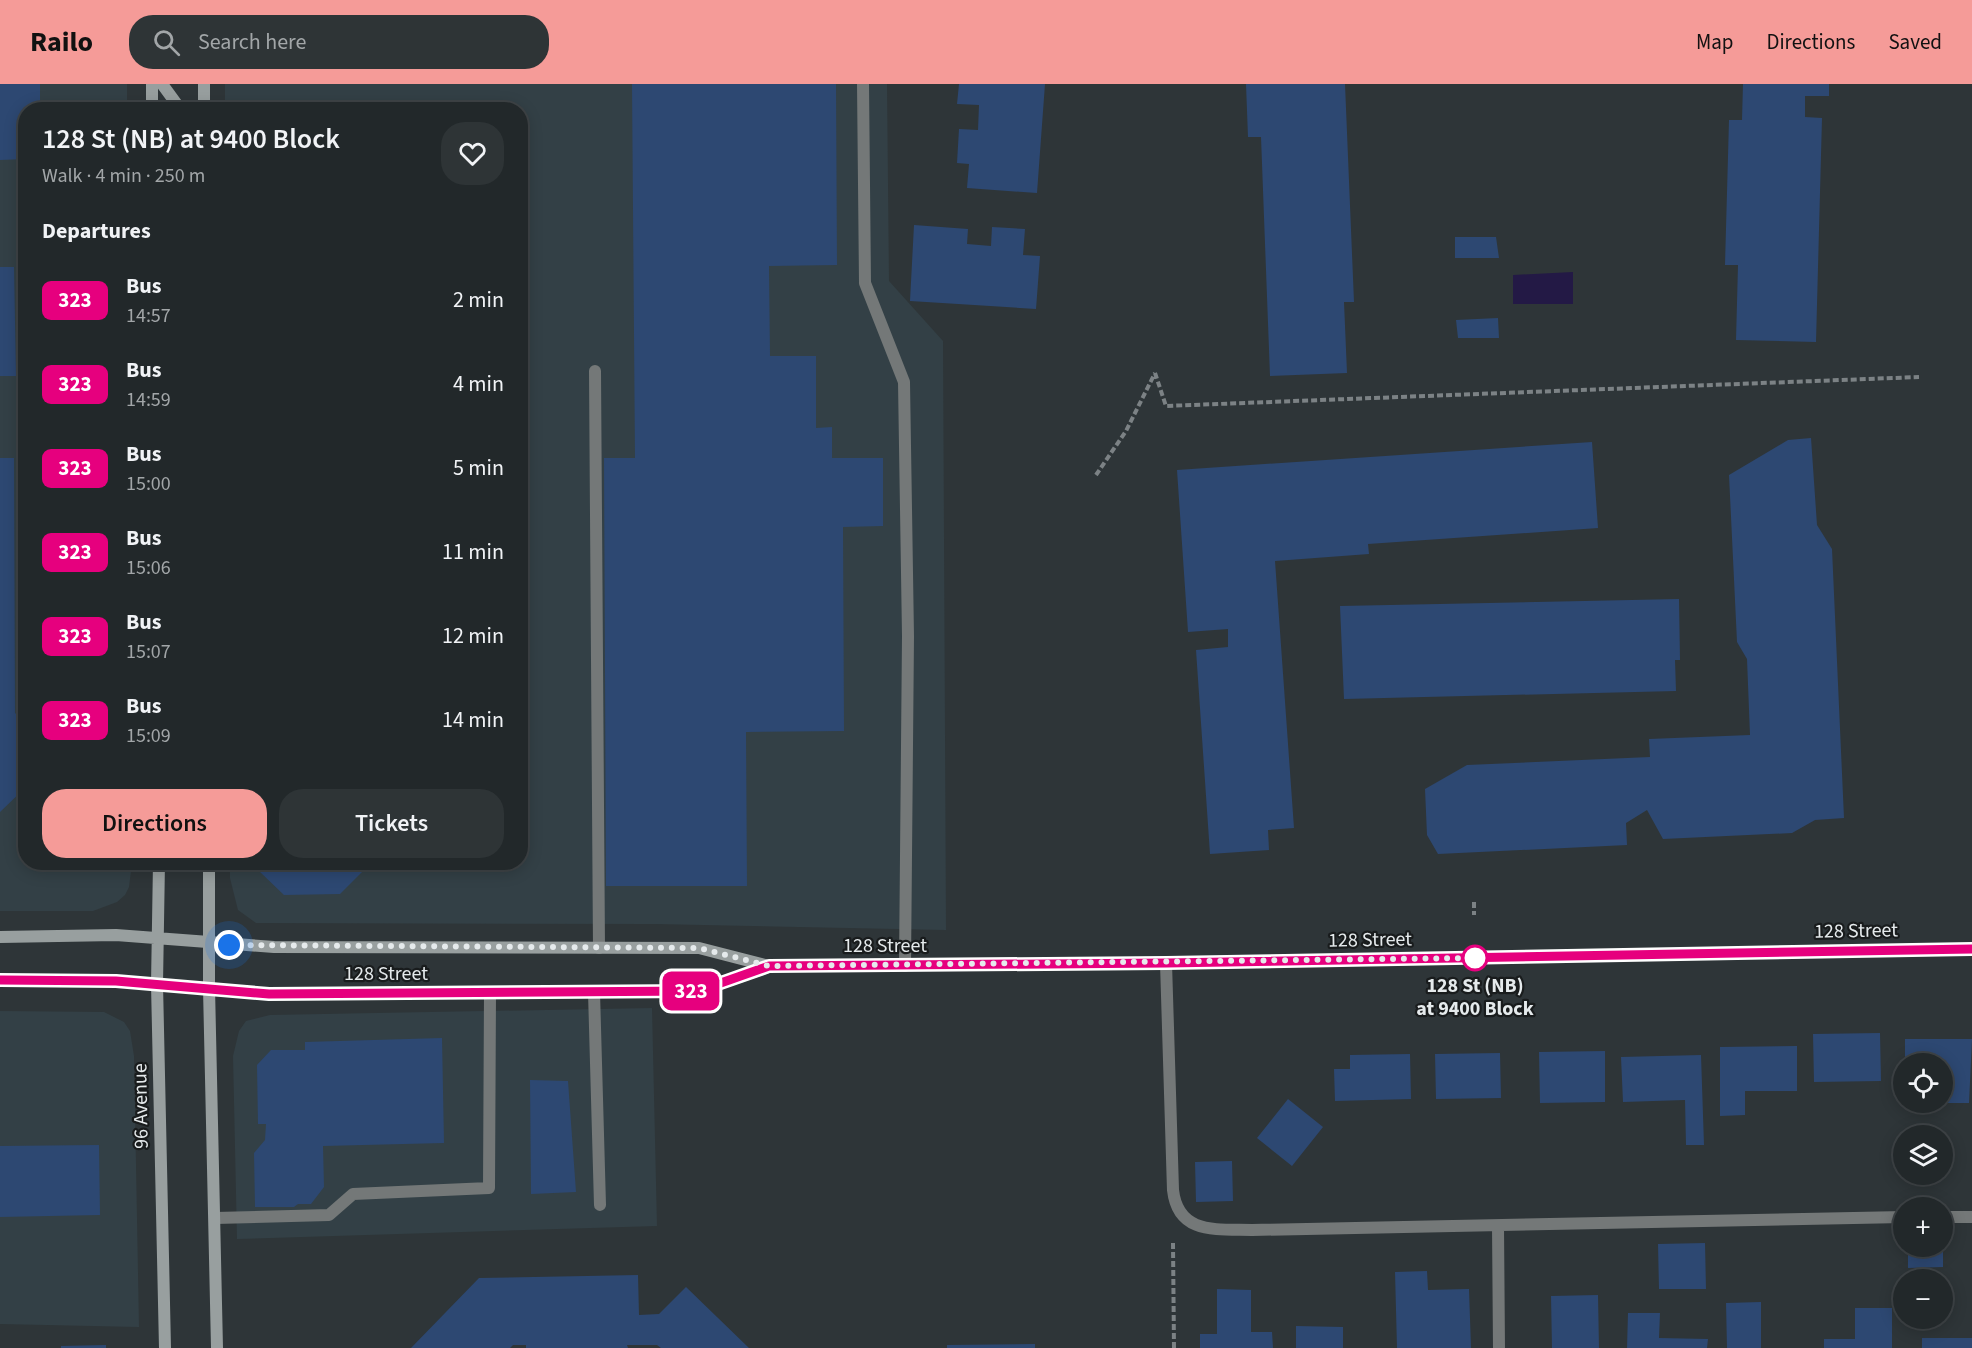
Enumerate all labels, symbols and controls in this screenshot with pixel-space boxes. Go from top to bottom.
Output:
search box [129,15,549,69]
text: Railo [30,22,93,62]
icon: search [150,26,183,59]
text: Search here [198,26,306,58]
text: Map [1696,27,1734,57]
text: Directions [1767,27,1855,57]
text: Saved [1888,27,1942,57]
text: 128 St (NB) at 9400 Block [42,119,340,159]
button: heart [441,122,504,185]
text: Walk · 4 min · 250 m [42,162,205,190]
text: Departures [42,215,151,247]
text: Bus [126,270,162,302]
text: 2 min [453,284,504,316]
text: 323 [58,285,92,315]
text: 14:57 [126,302,171,330]
text: Bus [126,354,162,386]
text: 4 min [453,368,504,400]
text: 323 [58,369,92,399]
text: 14:59 [126,386,171,414]
text: Bus [126,438,162,470]
text: 5 min [453,452,504,484]
text: 323 [58,453,92,483]
text: 15:00 [126,470,171,498]
text: Bus [126,522,162,554]
text: 11 min [442,536,504,568]
text: 323 [58,537,92,567]
text: 15:06 [126,554,171,582]
text: Bus [126,606,162,638]
text: 12 min [442,620,504,652]
text: 323 [58,621,92,651]
text: 15:07 [126,638,171,666]
text: Bus [126,690,162,722]
text: 14 min [442,704,504,736]
text: 323 [58,705,92,735]
text: 15:09 [126,722,171,750]
button: Directions [42,789,267,858]
button: Tickets [279,789,504,858]
street label: 128 Street [1814,916,1898,946]
street label: 128 Street [1328,925,1412,955]
your location [214,930,244,960]
street label: 128 Street [843,932,927,960]
marker: 128 St (NB) at 9400 Block [1462,945,1488,971]
street label: 128 Street [344,960,428,988]
line badge: 323 [656,972,726,1010]
place label: 128 St (NB) at 9400 Block [1416,972,1534,1023]
text: 323 [674,976,708,1006]
map controls [1893,1053,1953,1329]
button: locate [1893,1053,1953,1113]
street label: 96 Avenue [126,1063,156,1149]
button: layers [1893,1125,1953,1185]
button: + [1893,1197,1953,1257]
button: − [1893,1269,1953,1329]

